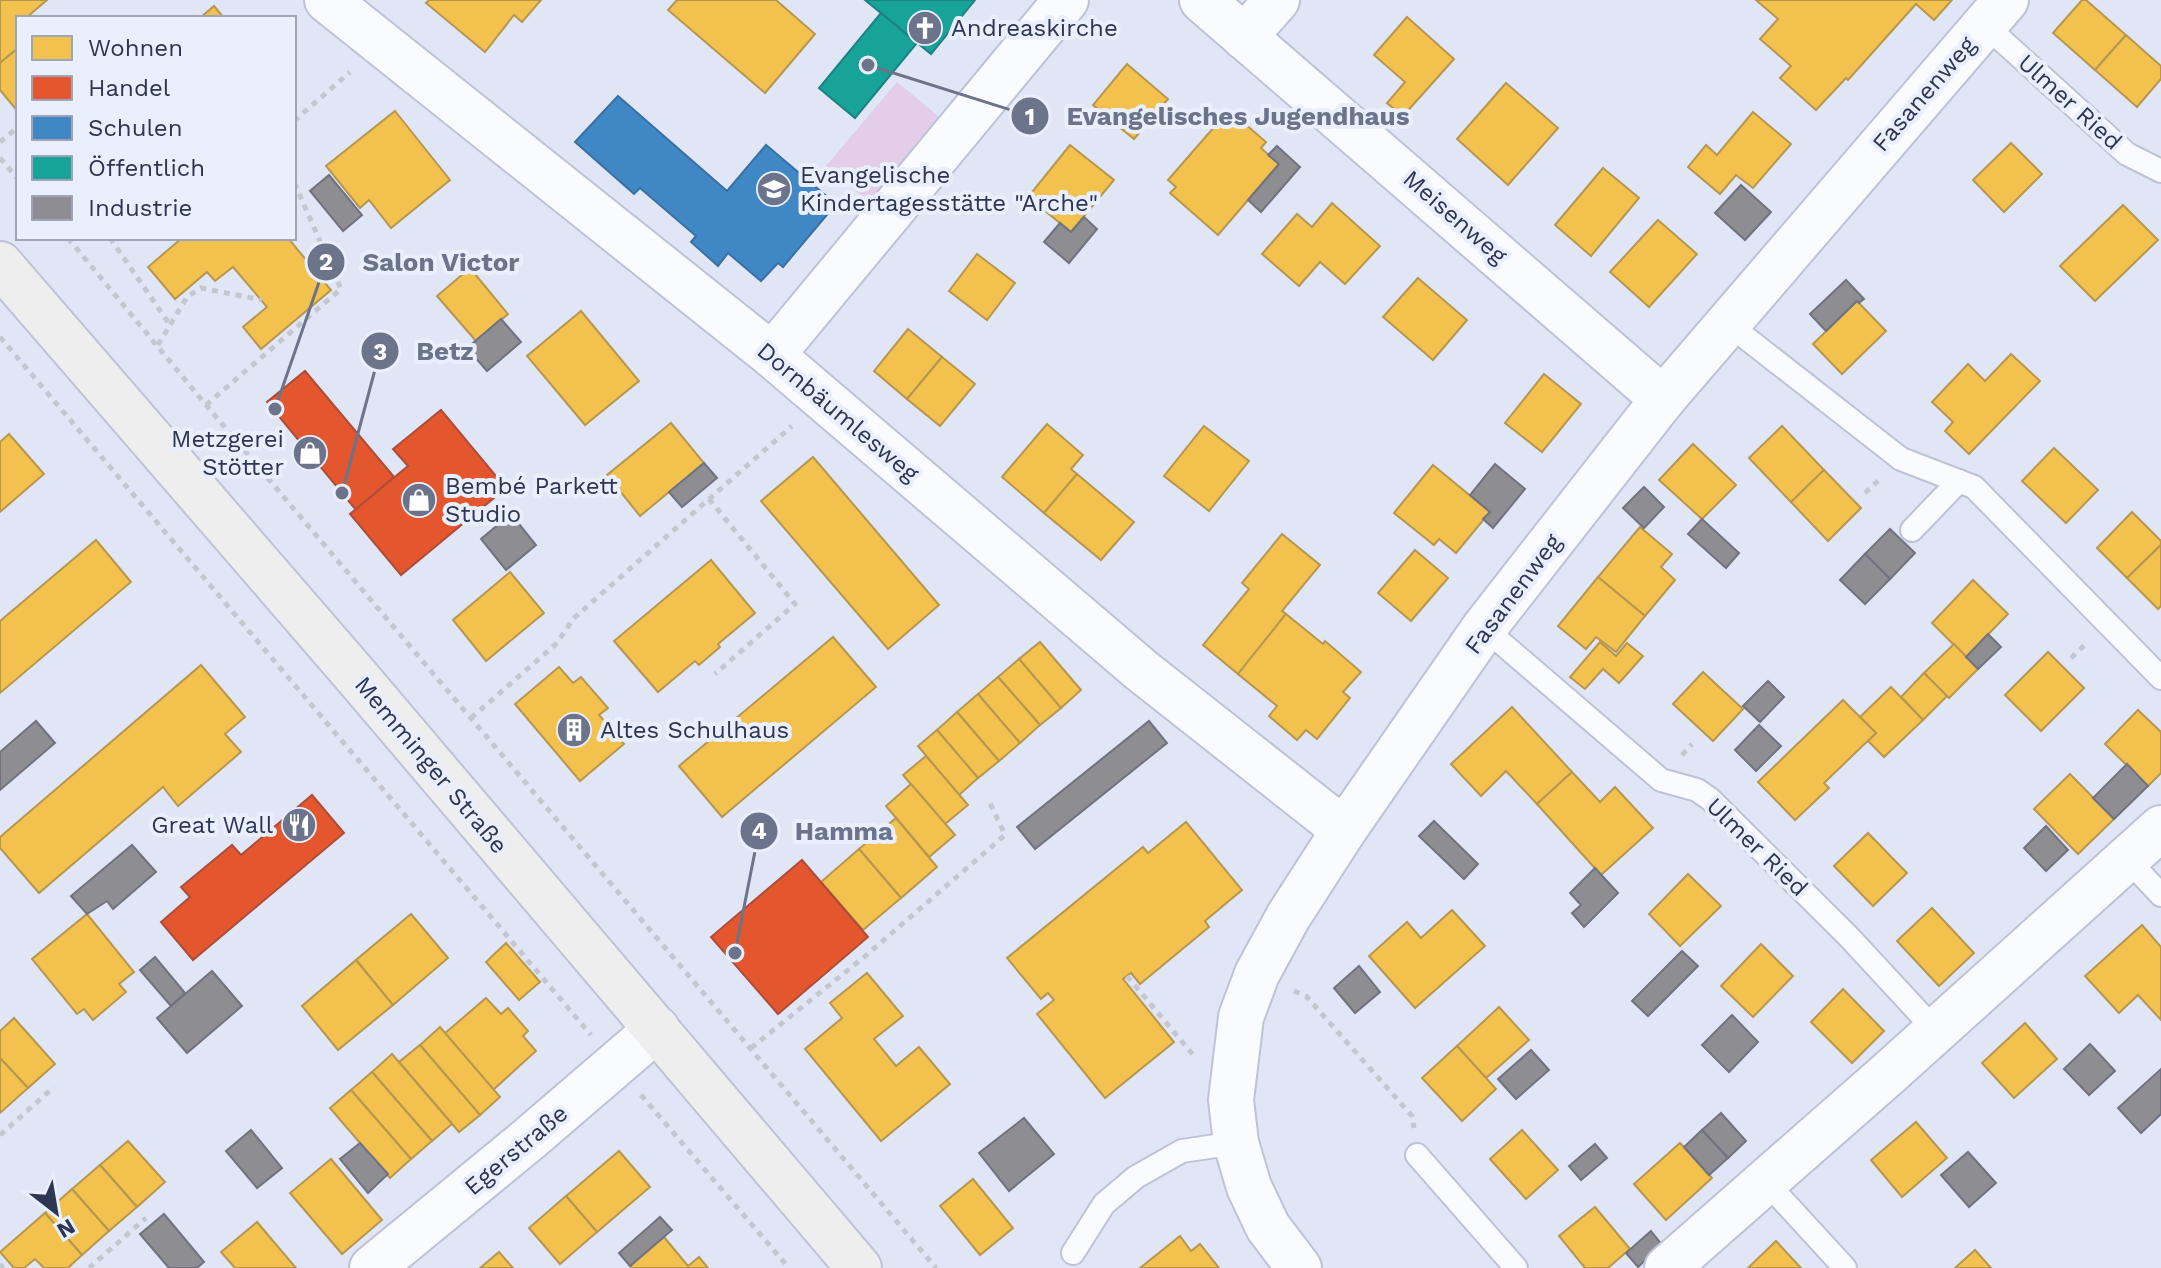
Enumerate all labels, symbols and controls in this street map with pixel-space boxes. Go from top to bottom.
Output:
church icon: Andreaskirche [906,9,944,47]
place label: Andreaskirche [951,14,1118,42]
legend [16,16,296,240]
street label: Fasanenweg [1867,31,1982,157]
text: Wohnen [88,34,183,62]
street label: Ulmer Ried [2013,48,2127,156]
text: Handel [88,74,171,102]
callout: Evangelisches Jugendhaus [1010,91,1425,141]
text: Evangelisches Jugendhaus [1066,101,1410,131]
text: 1 [1025,103,1035,131]
text: Schulen [88,114,183,142]
text: Öffentlich [88,154,205,182]
place label: Evangelische Kindertagesstätte "Arche" [800,161,1098,217]
street label: Meisenweg [1398,164,1513,270]
school or university icon: Evangelische Kindertagesstätte "Arche" [755,170,793,208]
text: Industrie [88,194,192,222]
callout: Salon Victor [306,237,536,287]
text: Salon Victor [363,247,520,277]
text: 2 [319,248,333,276]
callout: Betz [360,326,490,376]
text: Betz [416,336,474,366]
street label: Dornbäumlesweg [752,336,925,488]
text: 3 [373,338,387,366]
place label: Metzgerei Stötter [171,425,284,481]
shop icon: Metzgerei Stötter [291,434,329,472]
place label: Bembé Parkett Studio [445,472,618,528]
shop icon: Bembé Parkett Studio [400,481,438,519]
street label: Fasanenweg [1459,528,1567,659]
street label: Memminger Straße [349,671,513,859]
building icon: Altes Schulhaus [555,711,593,749]
place label: Altes Schulhaus [600,716,789,744]
street label: Ulmer Ried [1701,792,1813,902]
restaurant icon: Great Wall [280,806,318,844]
callout: Hamma [739,806,909,856]
place label: Great Wall [151,811,274,839]
text: Hamma [795,816,893,846]
text: 4 [751,817,767,845]
street label: Egerstraße [459,1099,573,1201]
north arrow [16,1172,96,1252]
text: N [53,1214,79,1244]

